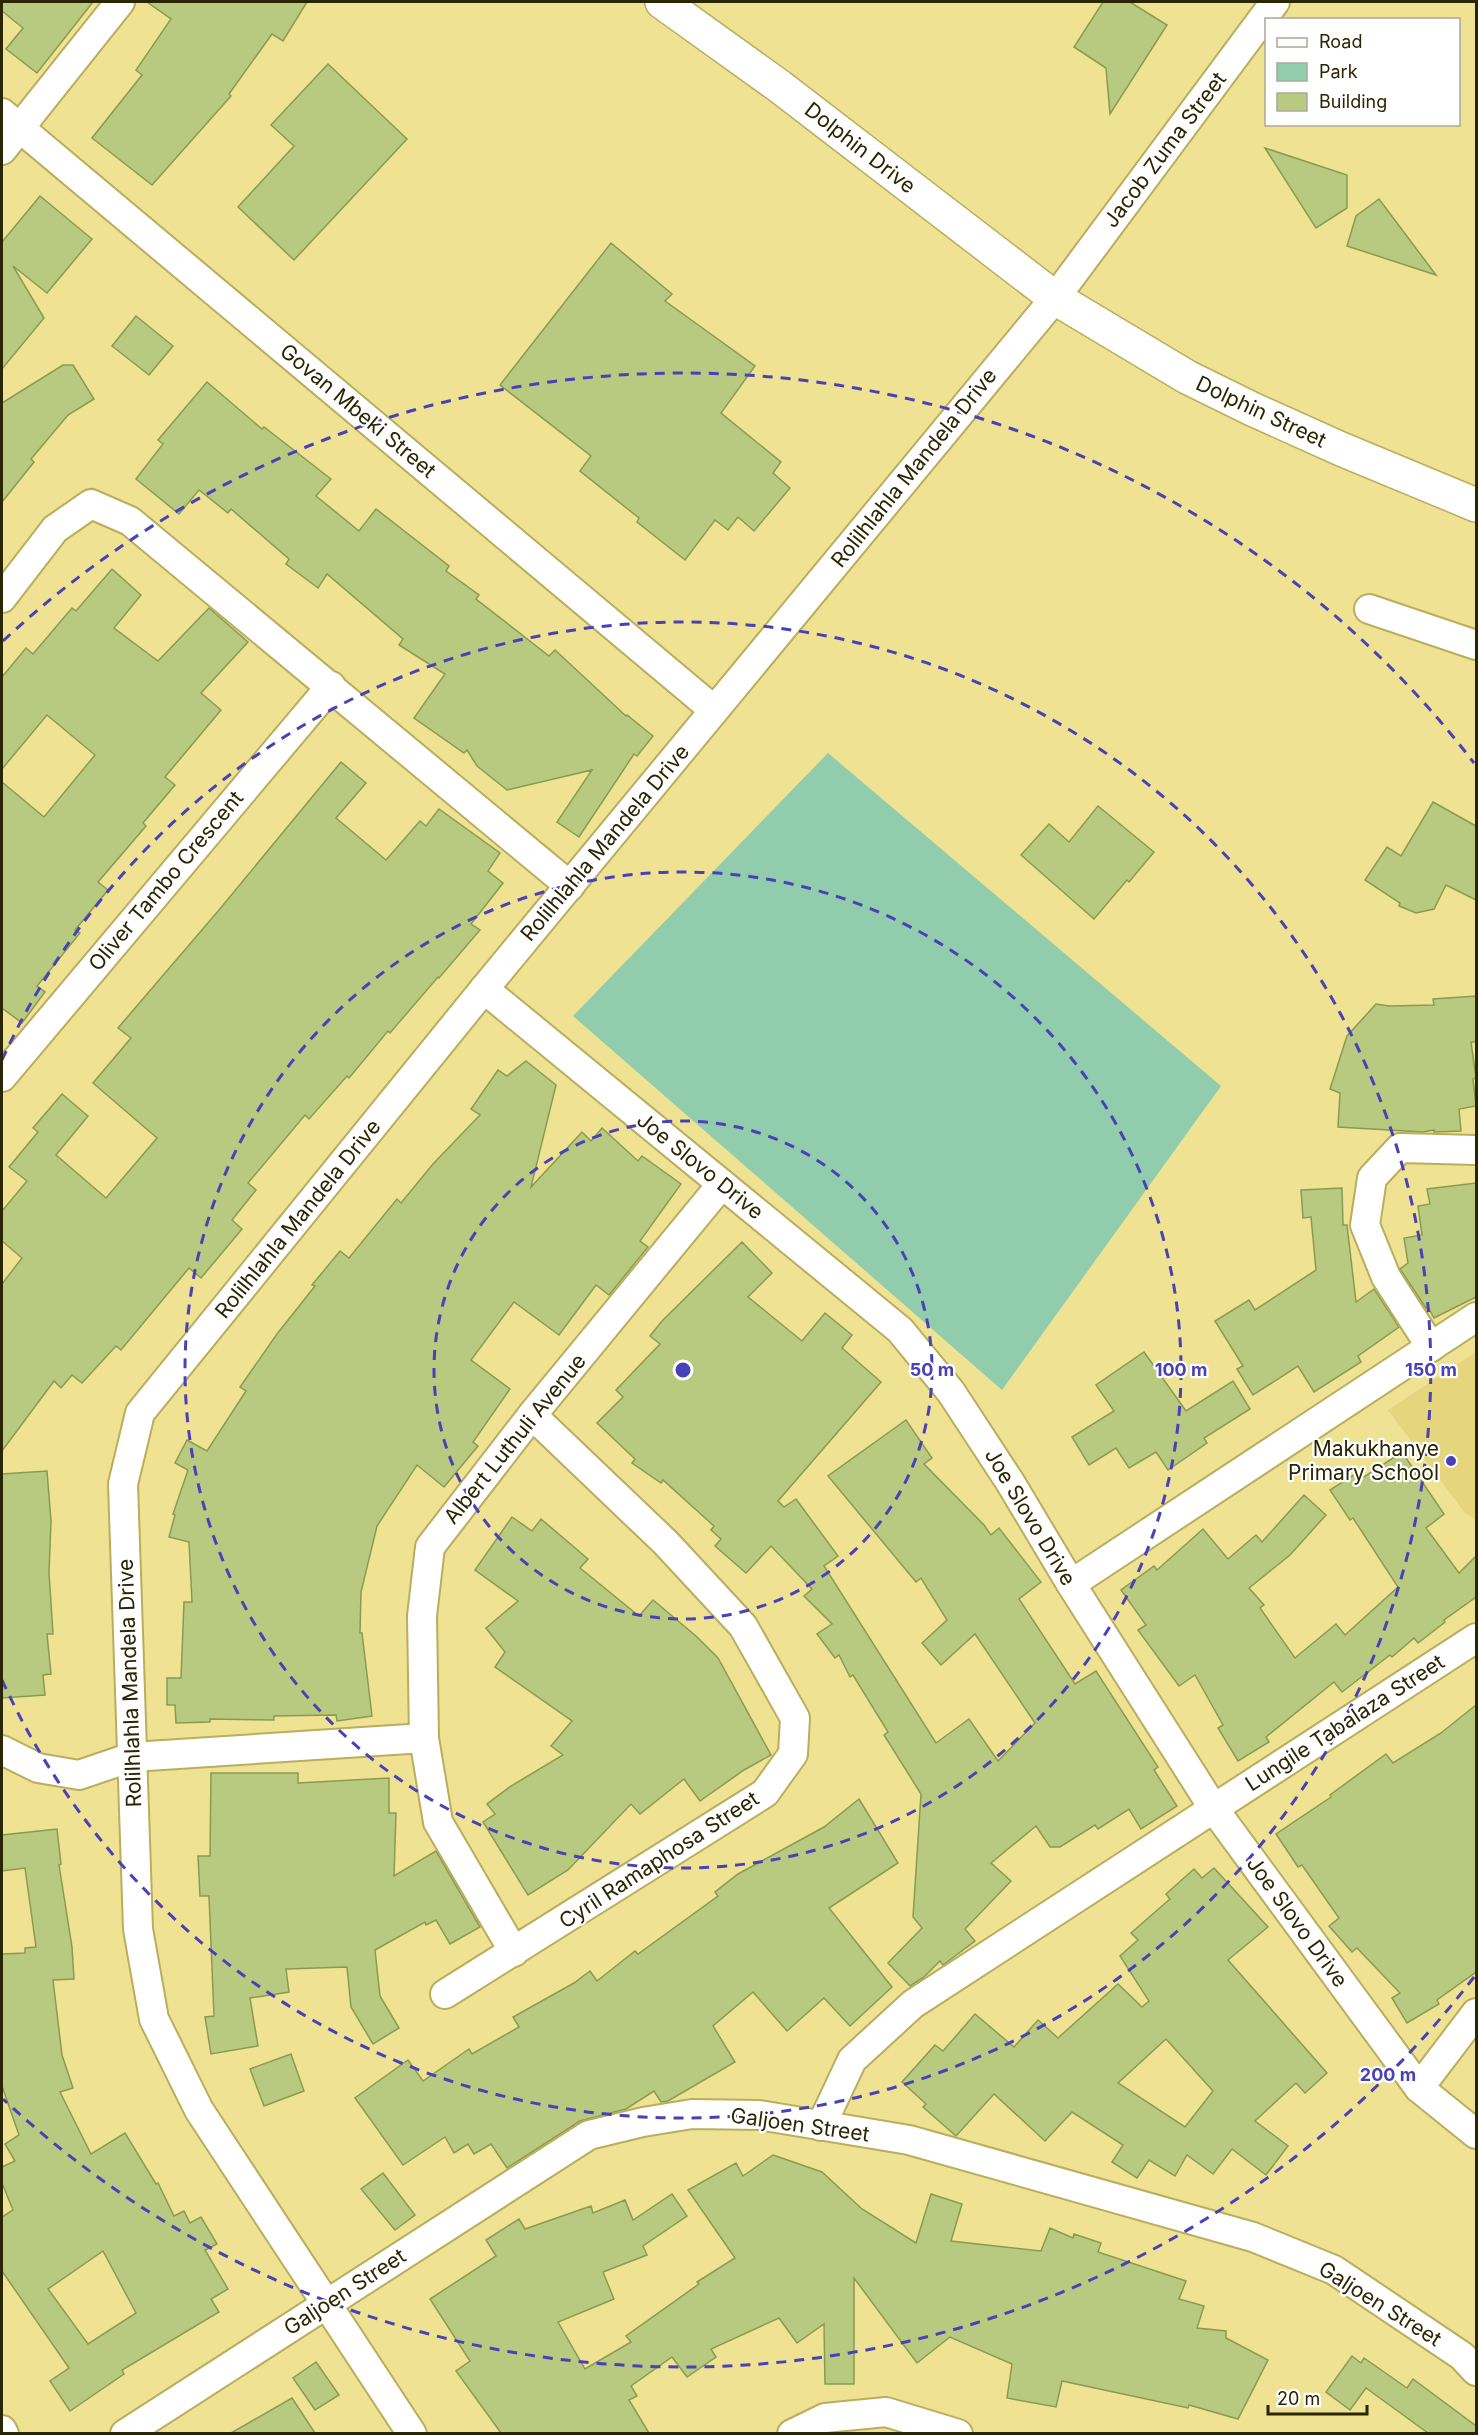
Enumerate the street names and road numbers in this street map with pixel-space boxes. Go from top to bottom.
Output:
street label: Jacob Zuma Street [1098,67,1231,232]
street label: Dolphin Drive [800,97,921,199]
street label: Govan Mbeki Street [275,338,441,483]
street label: Rolilhlahla Mandela Drive [826,363,1002,572]
street label: Dolphin Street [1192,370,1330,453]
street label: Rolilhlahla Mandela Drive [515,739,694,946]
street label: Oliver Tambo Crescent [83,786,248,976]
street label: Joe Slovo Drive [632,1107,769,1224]
street label: Rolilhlahla Mandela Drive [210,1114,386,1323]
street label: Albert Luthuli Avenue [438,1349,591,1529]
street label: Joe Slovo Drive [980,1444,1081,1590]
street label: Rolilhlahla Mandela Drive [113,1558,146,1808]
street label: Lungile Tabalaza Street [1241,1649,1449,1796]
street label: Cyril Ramaphosa Street [554,1786,763,1933]
street label: Joe Slovo Drive [1242,1851,1353,1992]
street label: Galjoen Street [729,2102,871,2147]
street label: Galjoen Street [279,2243,410,2340]
street label: Galjoen Street [1314,2256,1446,2351]

